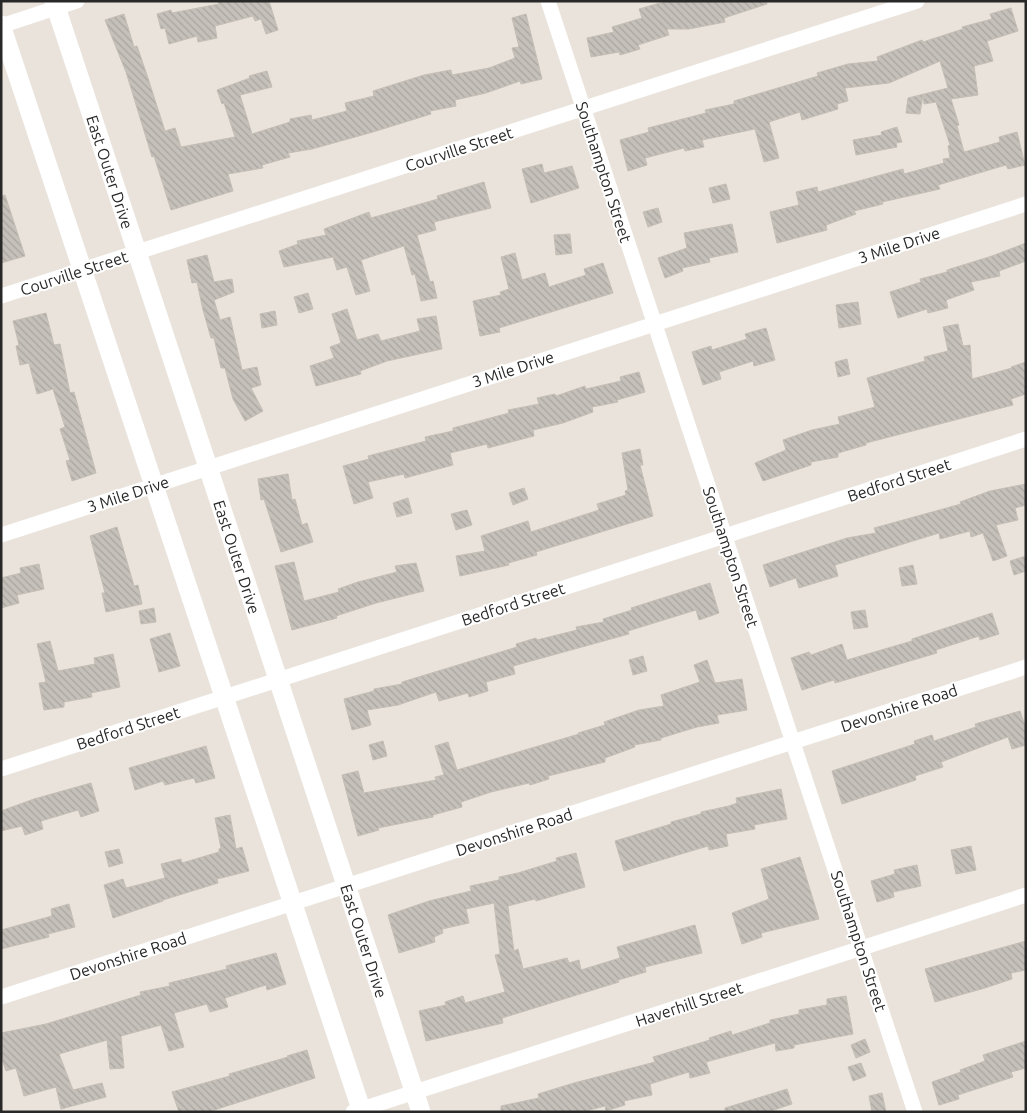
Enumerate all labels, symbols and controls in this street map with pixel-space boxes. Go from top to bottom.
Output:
street label: Southampton Street [573,99,635,245]
street label: East Outer Drive [83,113,137,231]
street label: Courville Street [403,123,516,175]
street label: 3 Mile Drive [856,223,942,267]
street label: Courville Street [18,247,131,299]
street label: 3 Mile Drive [470,347,556,391]
street label: Bedford Street [845,455,954,505]
street label: 3 Mile Drive [85,472,171,516]
street label: Southampton Street [700,484,762,630]
street label: East Outer Drive [210,498,264,616]
street label: Bedford Street [459,579,568,629]
street label: Devonshire Road [838,681,960,735]
street label: Bedford Street [74,703,183,753]
street label: Devonshire Road [453,805,575,859]
street label: Southampton Street [828,868,890,1014]
street label: East Outer Drive [337,882,391,1000]
street label: Devonshire Road [67,929,189,983]
street label: Haverhill Street [633,978,746,1030]

